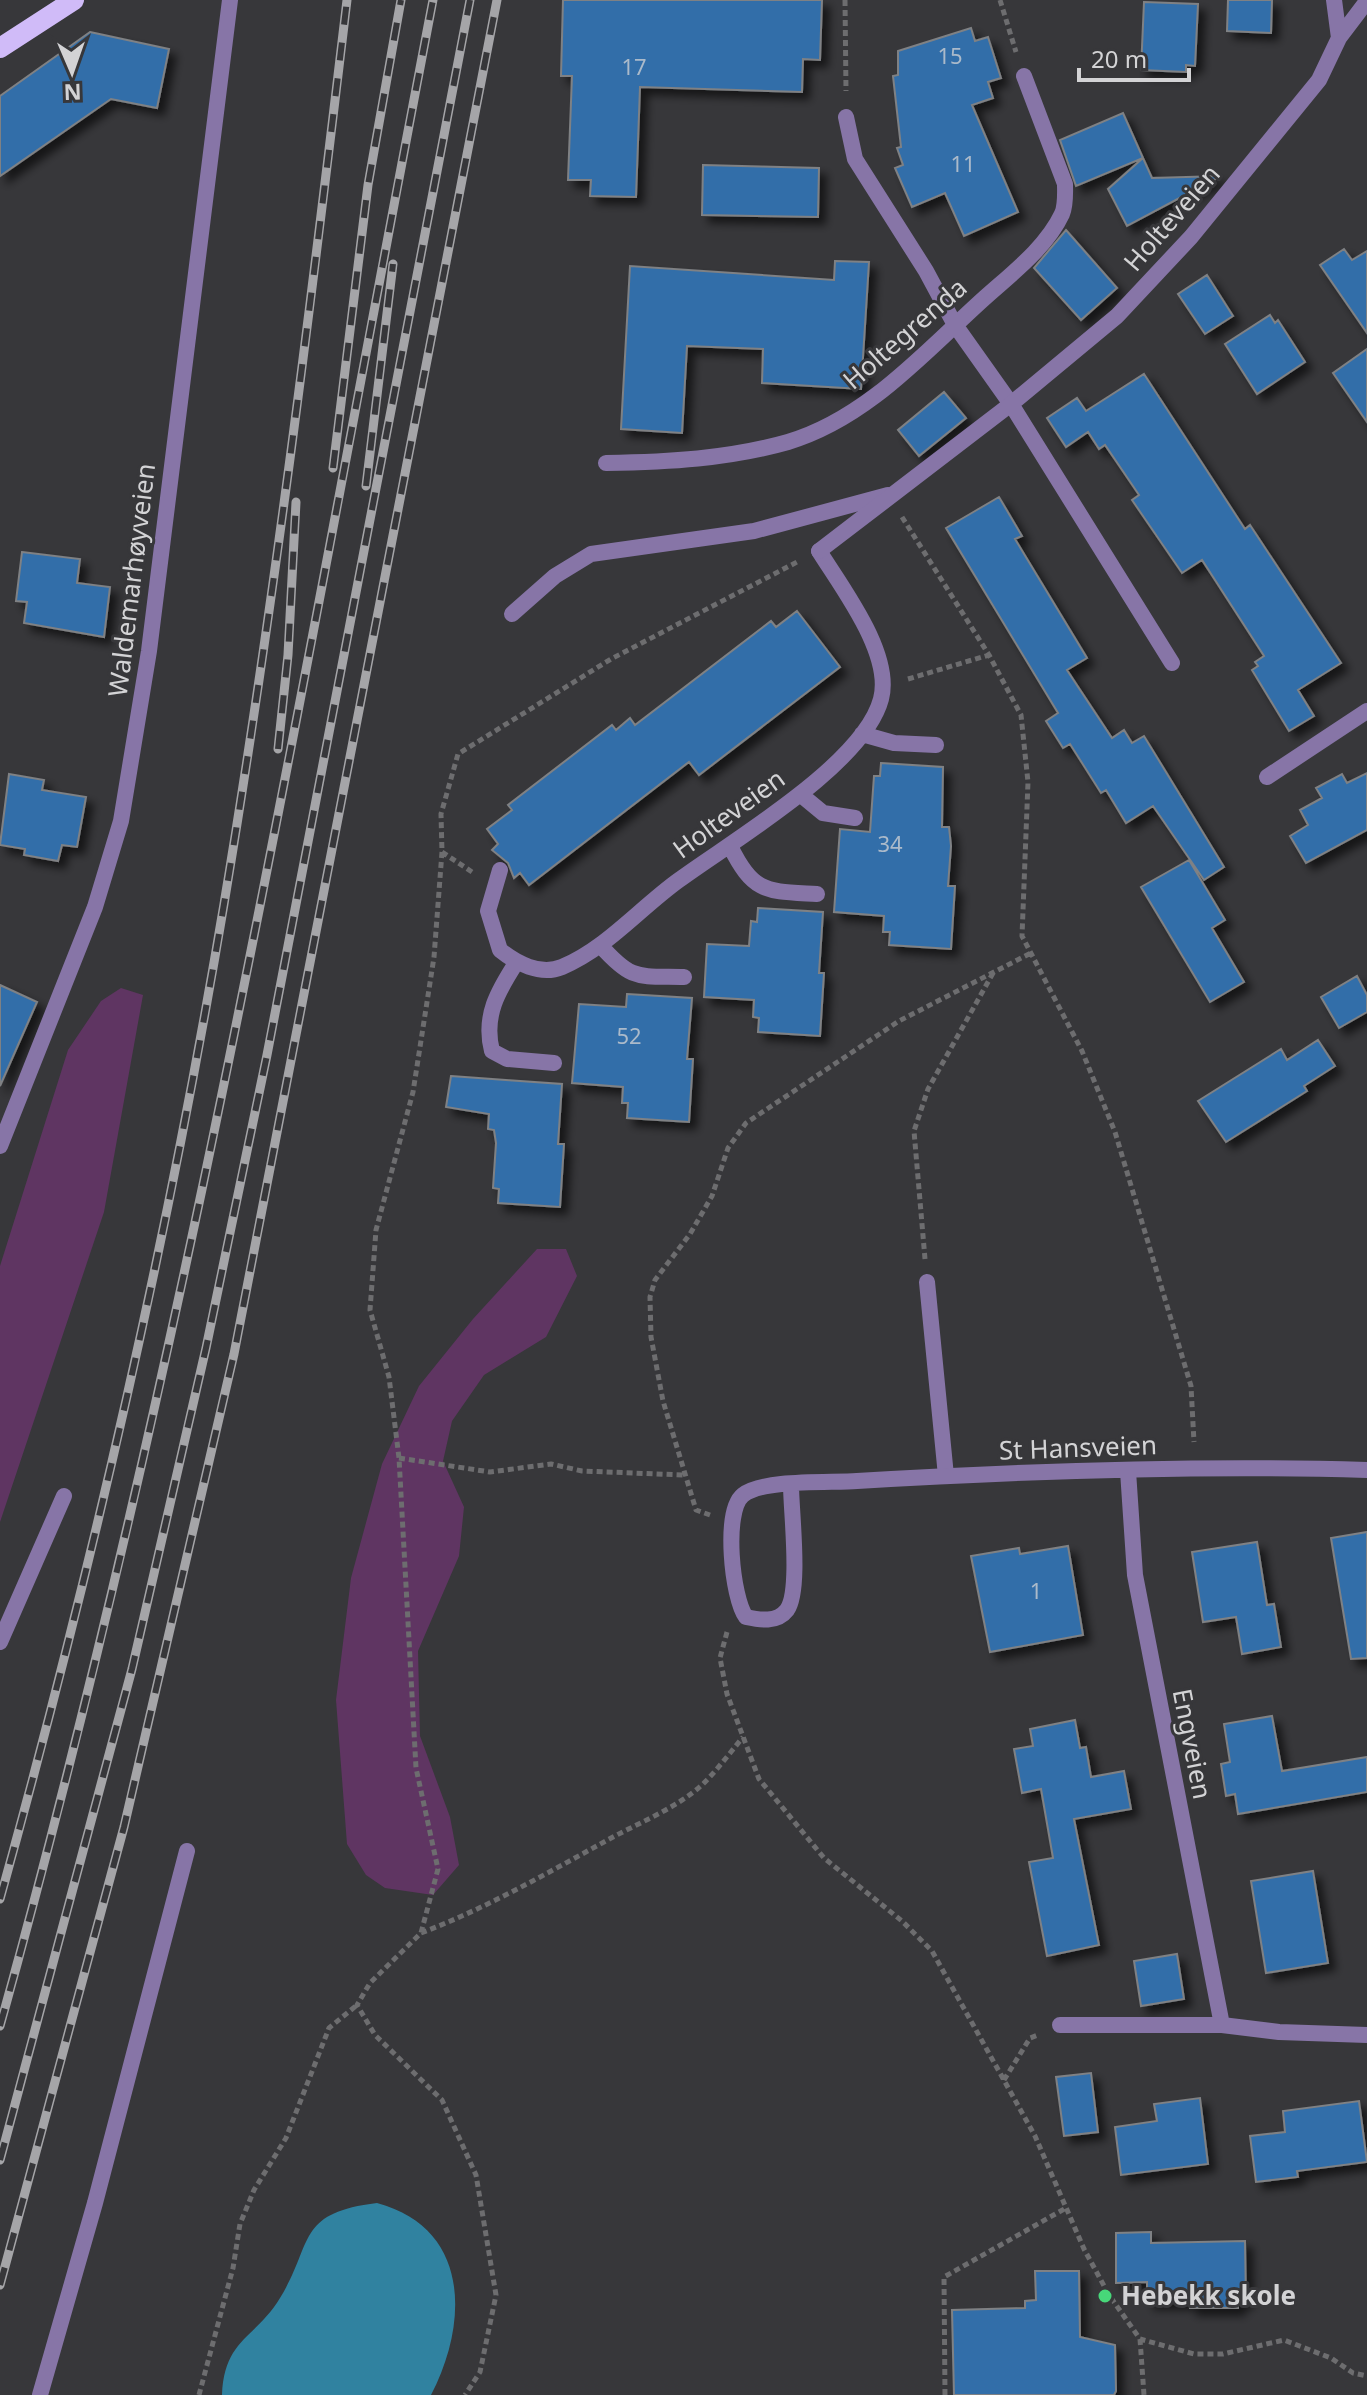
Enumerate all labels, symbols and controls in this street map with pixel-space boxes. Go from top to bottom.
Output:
north arrow [32,32,112,112]
scale bar [1079,32,1189,82]
house number: 15 [937,40,963,70]
text: 20 m [1091,42,1147,75]
house number: 17 [621,51,647,81]
text: N [63,78,82,108]
house number: 11 [950,148,976,178]
street label: Holteveien [1115,156,1228,278]
street label: Holtegrenda [835,269,974,397]
street label: Waldemarhøyveien [99,461,163,699]
street label: Holteveien [665,760,792,866]
house number: 34 [877,828,903,858]
house number: 52 [616,1020,642,1050]
street label: St Hansveien [998,1426,1158,1468]
house number: 1 [1030,1575,1042,1605]
street label: Engveien [1165,1685,1221,1802]
place label: Hebekk skole [1121,2277,1296,2313]
marker: Hebekk skole [1096,2287,1114,2305]

